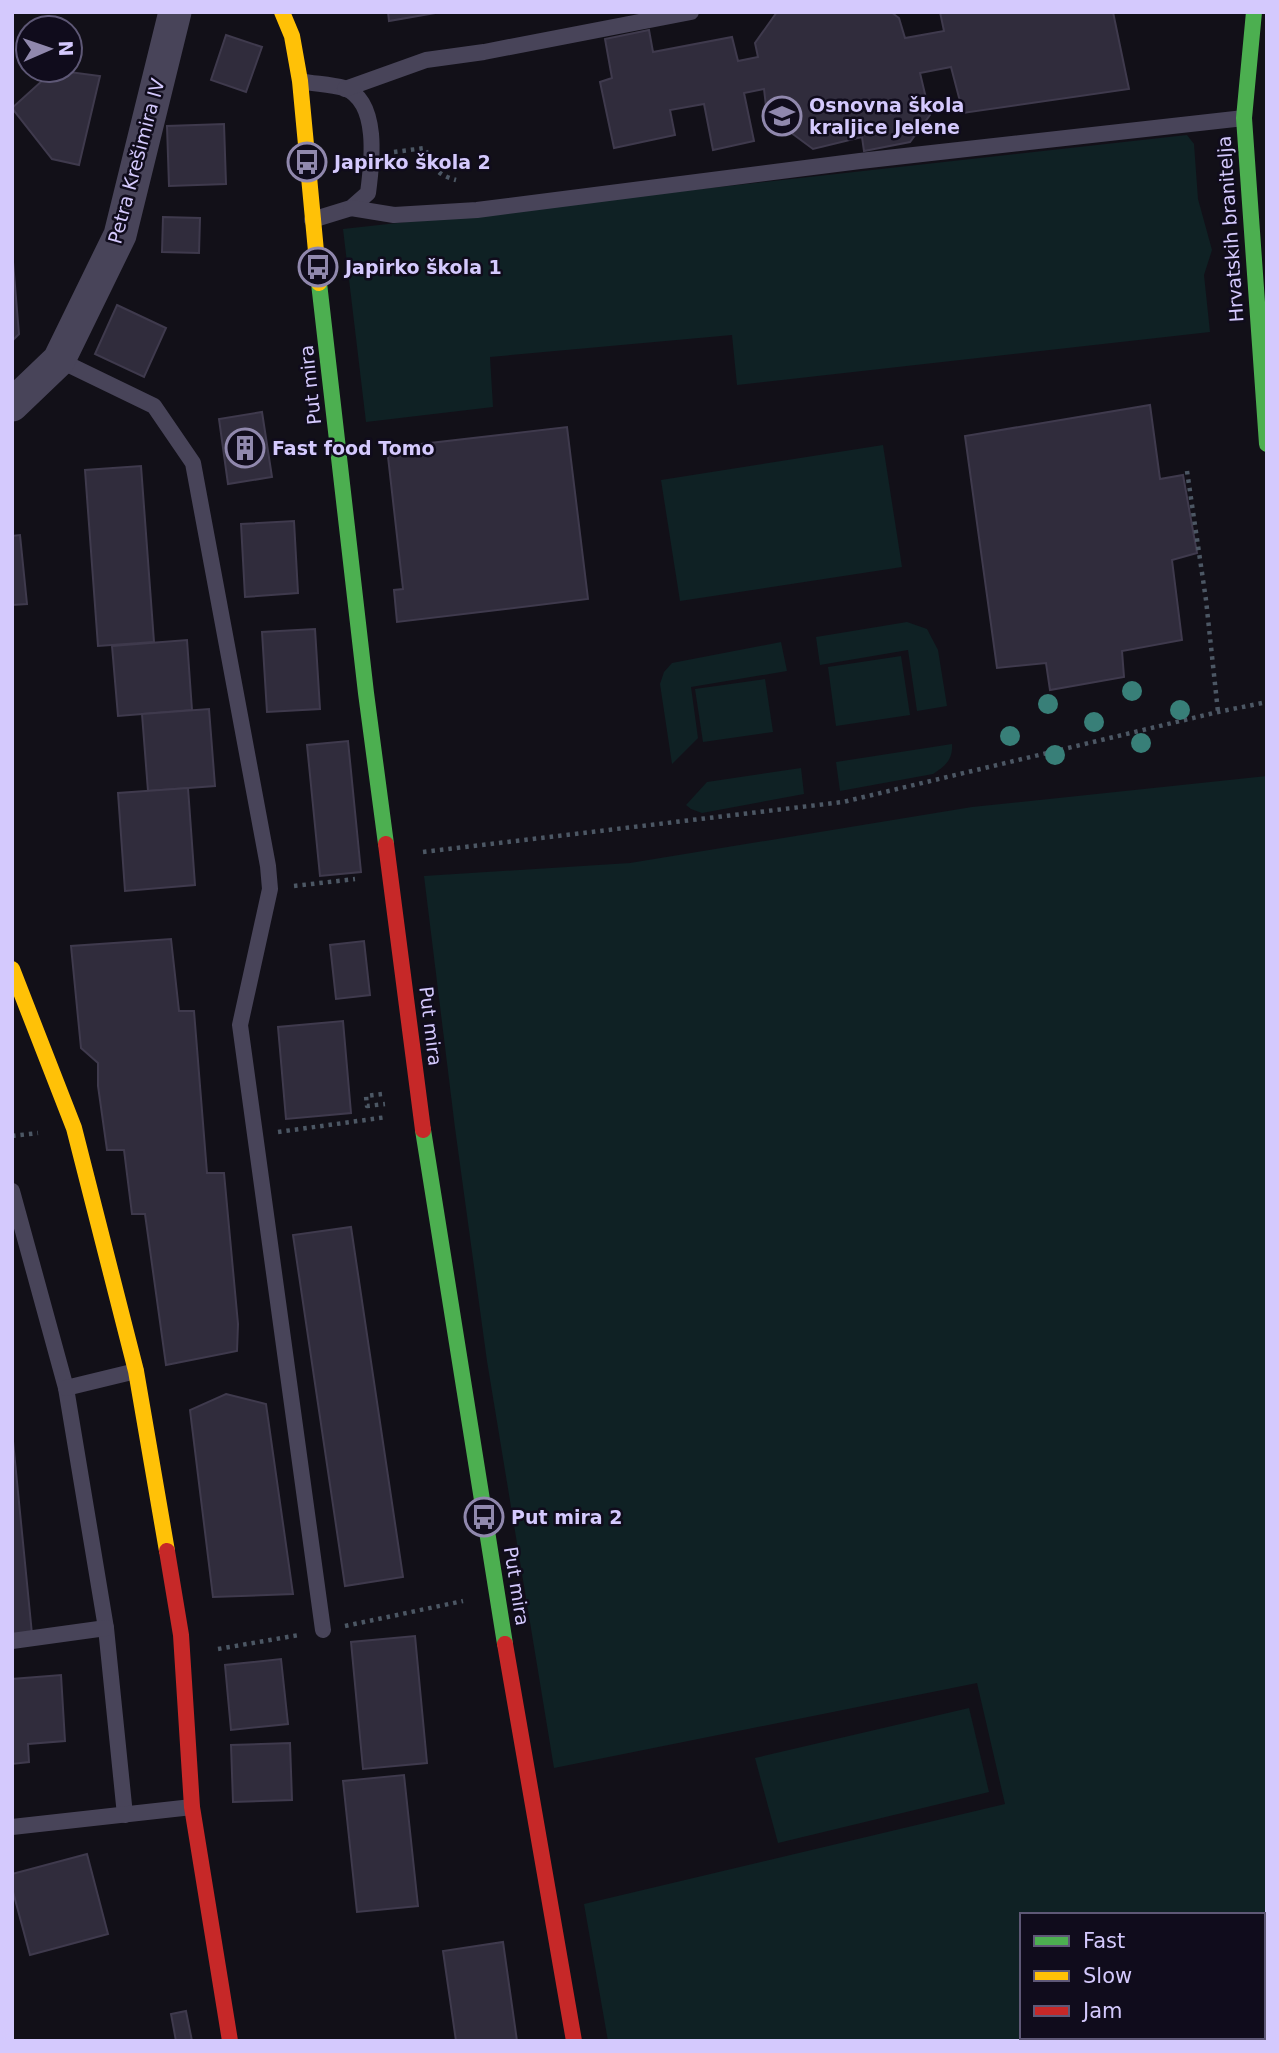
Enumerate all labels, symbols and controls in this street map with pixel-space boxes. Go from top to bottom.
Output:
north arrow [14,14,84,84]
text: N [55,40,77,57]
street label: Petra Krešimira IV [103,76,169,246]
place label: Osnovna škola kraljice Jelene [809,94,964,138]
school or university icon: Osnovna škola kraljice Jelene [761,95,803,137]
street label: Hrvatskih branitelja [1213,135,1247,323]
bus stop icon: Japirko škola 2 [286,141,328,183]
place label: Japirko škola 2 [332,151,491,173]
bus stop icon: Japirko škola 1 [297,246,339,288]
place label: Japirko škola 1 [343,256,502,278]
street label: Put mira [295,344,325,426]
building icon: Fast food Tomo [224,427,266,469]
place label: Fast food Tomo [272,437,435,459]
street label: Put mira [415,985,447,1067]
bus stop icon: Put mira 2 [463,1496,505,1538]
place label: Put mira 2 [511,1506,623,1528]
street label: Put mira [500,1545,534,1627]
legend [1020,1913,1265,2039]
text: Fast [1083,1929,1125,1953]
text: Slow [1083,1964,1132,1988]
text: Jam [1081,1999,1123,2023]

